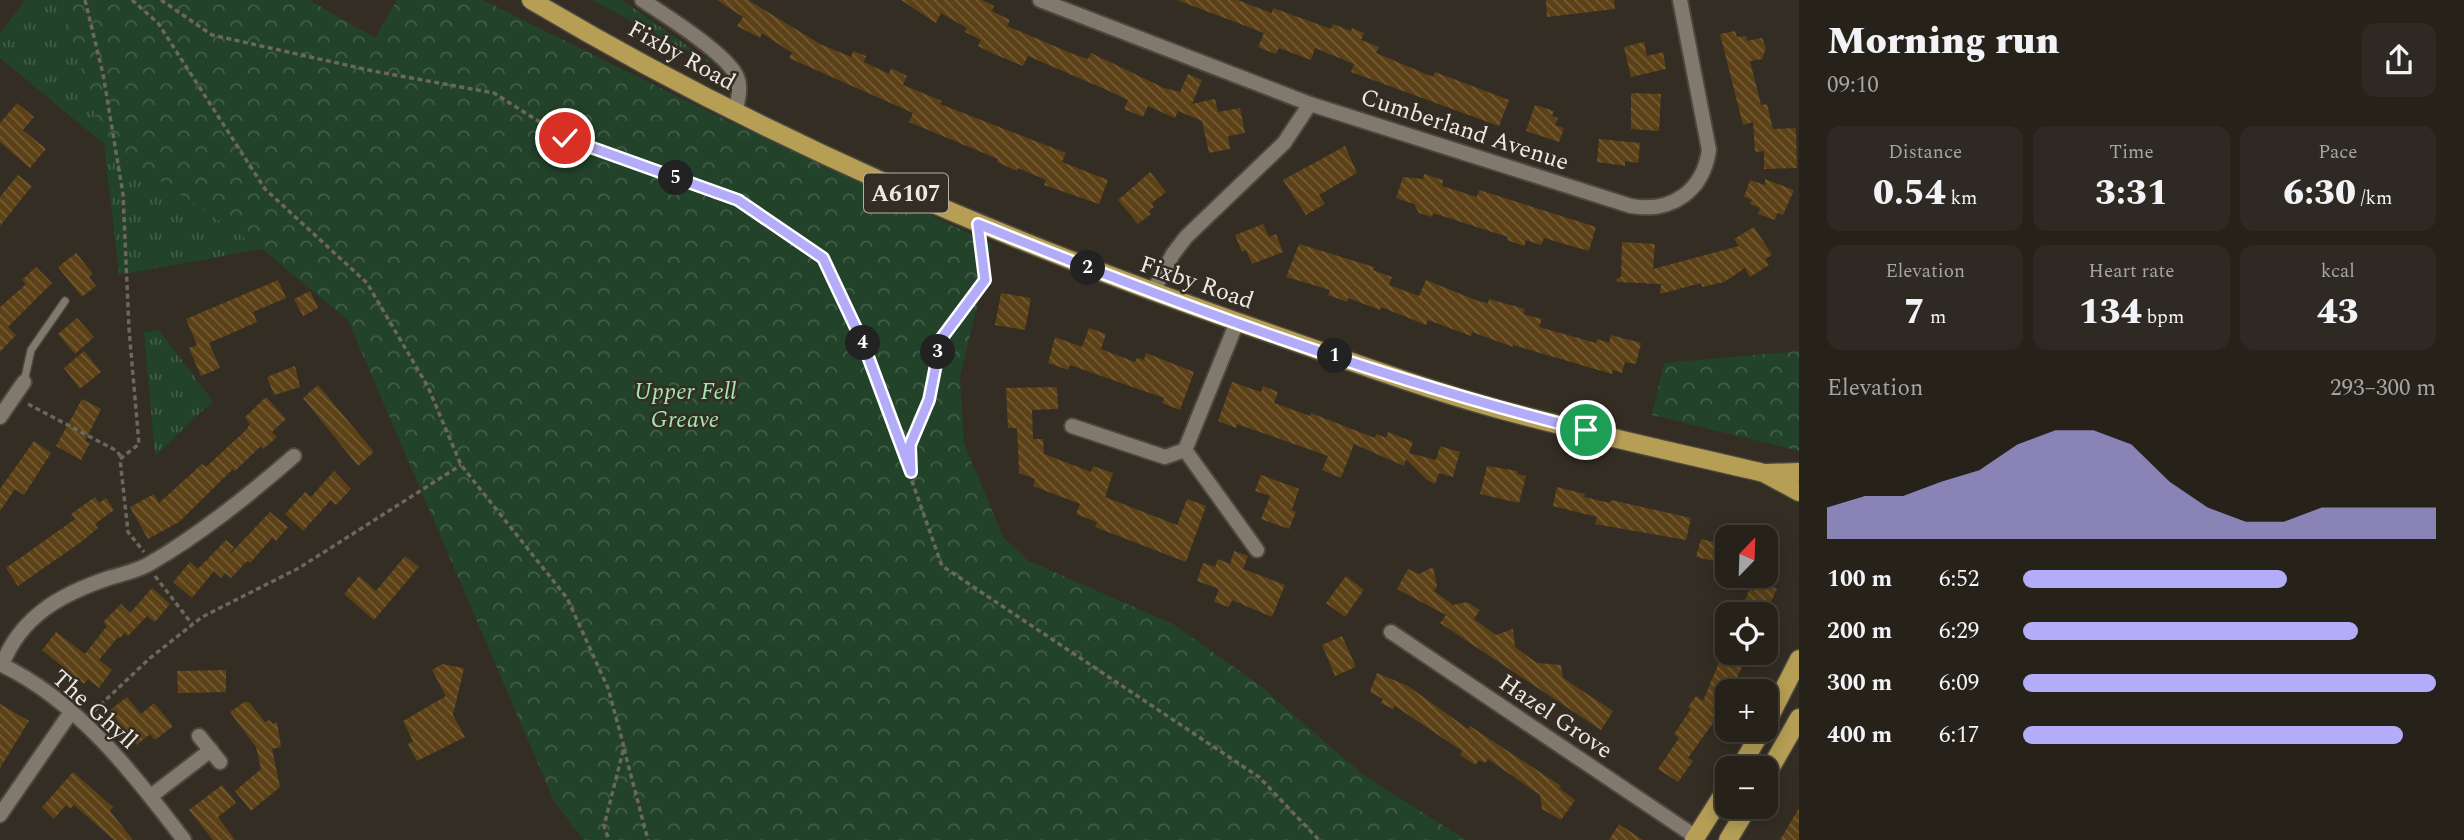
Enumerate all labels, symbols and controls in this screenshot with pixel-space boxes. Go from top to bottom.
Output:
street label: Fixby Road [621,11,742,100]
text: Morning run [1827,13,2060,71]
button: share [2362,23,2436,97]
text: 09:10 [1827,68,1879,103]
street label: Cumberland Avenue [1356,79,1574,181]
pin [535,108,595,168]
icon: check [546,119,584,157]
text: Distance [1888,138,1962,167]
text: Time [2109,138,2154,167]
text: Pace [2318,138,2357,167]
pin: 5 [658,160,694,196]
text: 5 [670,163,681,192]
text: 0.54 [1873,167,1946,220]
text: 3:31 [2095,167,2168,220]
text: 6:30 [2283,167,2356,220]
road number: A6107 [864,174,948,212]
text: km [1946,184,1977,213]
text: /km [2356,184,2392,213]
street label: Fixby Road [1135,247,1259,319]
pin: 2 [1070,250,1106,286]
text: 2 [1082,253,1093,282]
text: Elevation [1885,257,1965,286]
text: Heart rate [2089,257,2174,286]
text: kcal [2321,257,2355,286]
text: 7 [1904,286,1925,339]
text: 134 [2079,286,2142,339]
text: 43 [2317,286,2359,339]
text: m [1925,303,1946,332]
text: bpm [2142,303,2184,332]
pin: 4 [846,326,880,360]
text: 4 [857,328,868,357]
pin: 3 [920,334,956,370]
text: 3 [932,337,943,366]
pin: 1 [1318,338,1352,374]
text: 1 [1329,341,1340,370]
text: Elevation [1827,371,1923,406]
text: 293–300 m [2330,371,2436,406]
park label: Upper Fell Greave [634,374,736,438]
pin [1556,400,1616,460]
icon: arrive [1567,411,1605,449]
north arrow [1715,525,1778,588]
map controls [1715,525,1778,819]
text: 100 m [1827,562,1892,597]
text: 6:52 [1939,562,1979,597]
button: locate [1715,602,1778,665]
text: 200 m [1827,614,1892,649]
text: 6:29 [1939,614,1979,649]
street label: The Ghyll [43,661,146,758]
street label: Hazel Grove [1491,665,1620,768]
text: 300 m [1827,666,1892,701]
text: 6:09 [1939,666,1979,701]
button: + [1715,679,1778,742]
text: 400 m [1827,718,1892,753]
text: 6:17 [1939,718,1979,753]
button: − [1715,756,1778,819]

